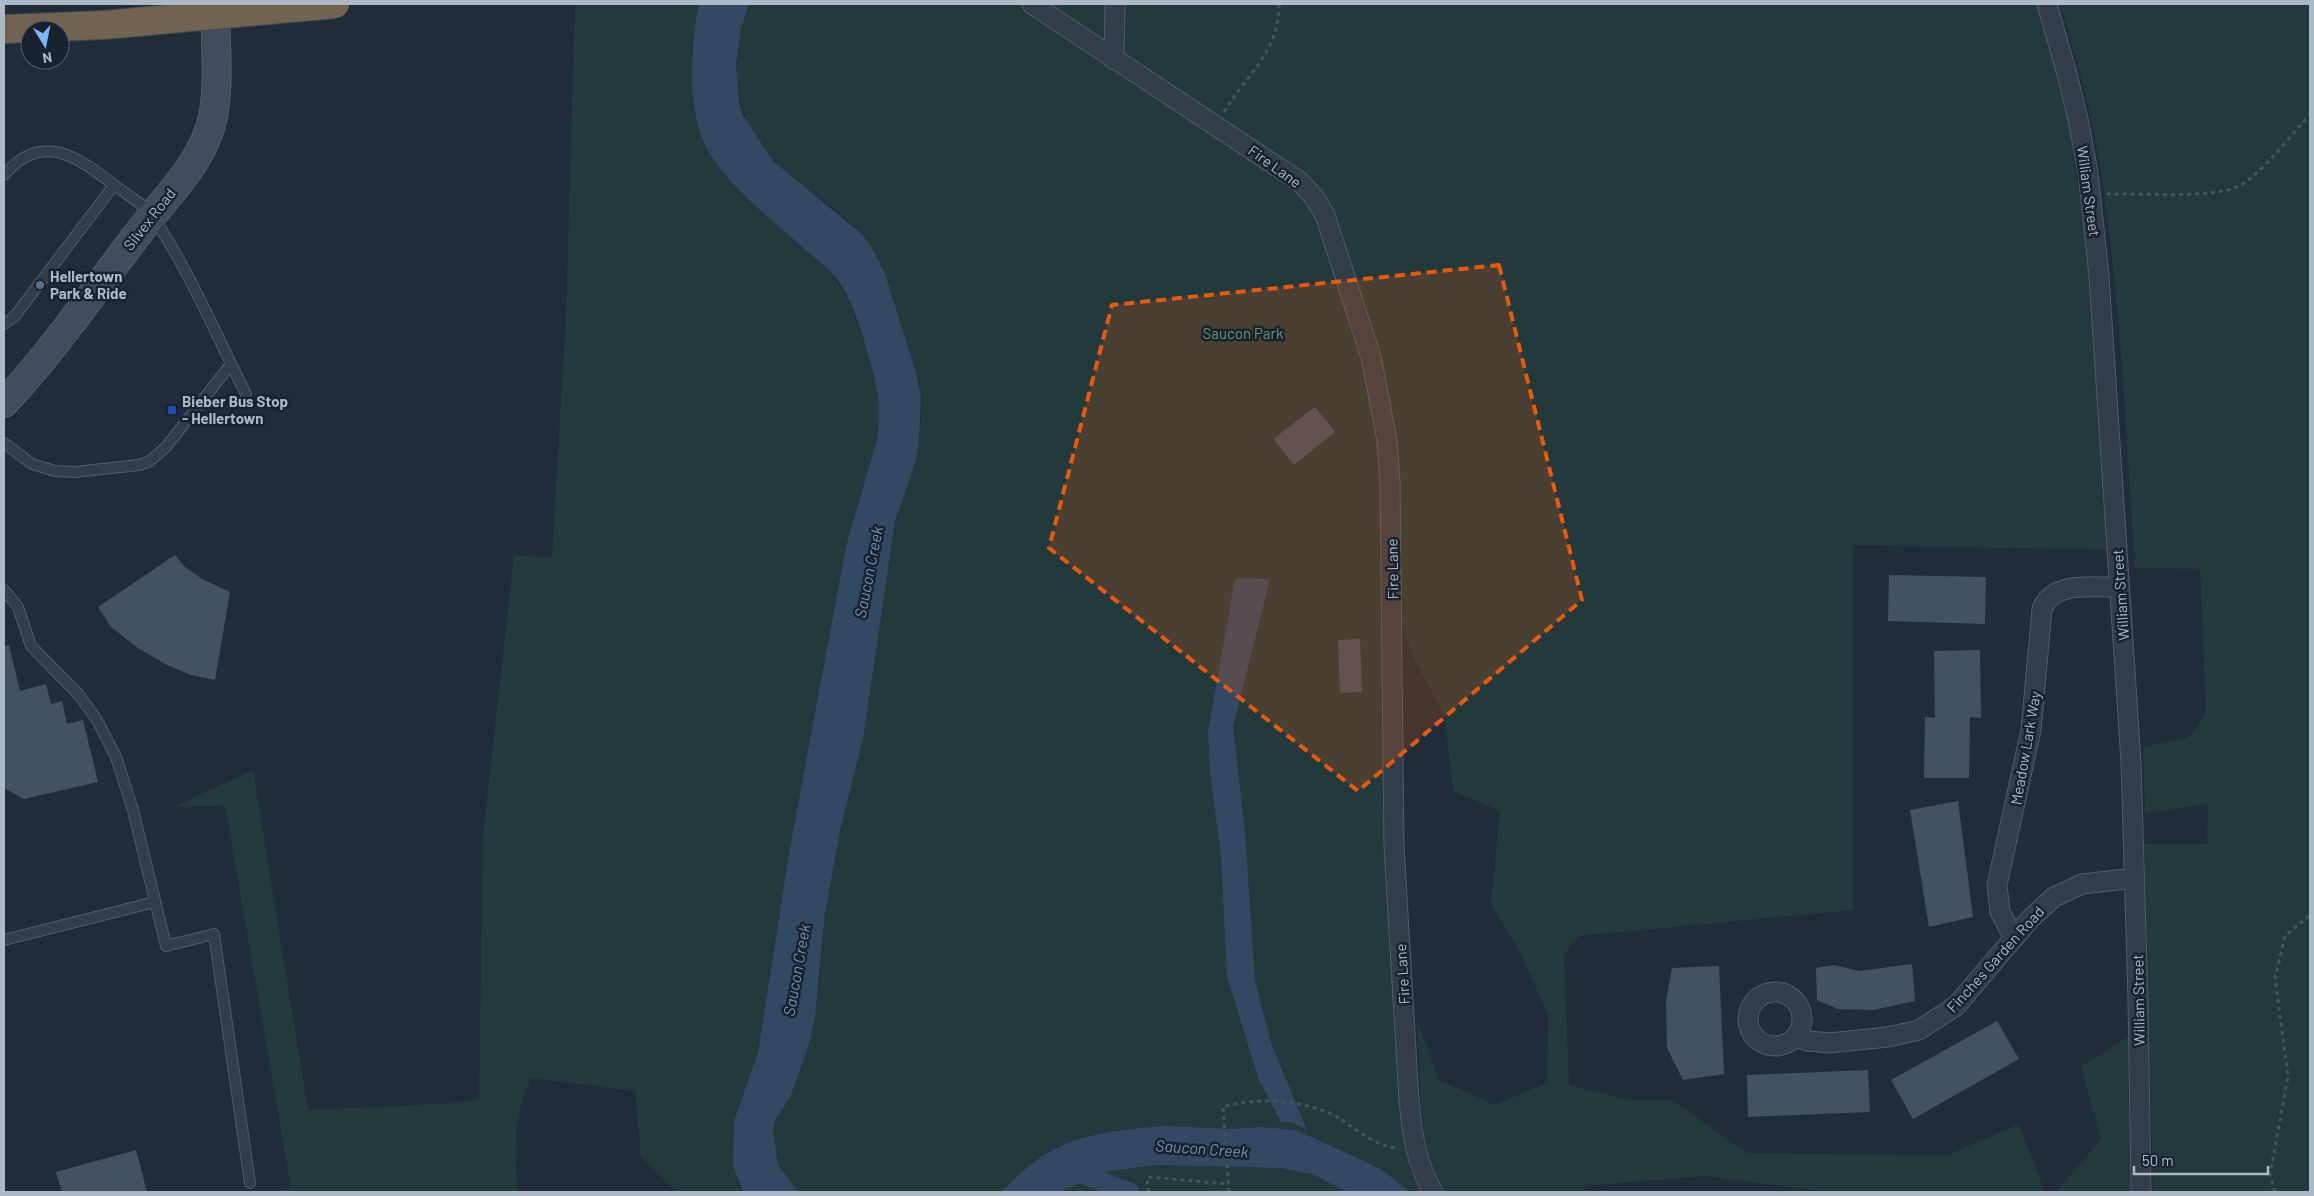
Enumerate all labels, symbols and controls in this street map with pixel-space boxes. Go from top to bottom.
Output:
north arrow [20,20,70,70]
text: N [41,49,53,67]
street label: Fire Lane [1245,141,1305,191]
street label: William Street [2074,144,2104,238]
street label: Silvex Road [119,184,179,254]
place label: Hellertown Park & Ride [50,267,127,302]
marker: Hellertown Park & Ride [34,279,46,291]
park label: Saucon Park [1203,324,1284,342]
place label: Bieber Bus Stop - Hellertown [182,392,288,427]
marker: Bieber Bus Stop - Hellertown [166,404,178,416]
water label: Saucon Creek [850,524,886,620]
street label: Fire Lane [1382,538,1402,600]
street label: William Street [2108,549,2132,641]
street label: Meadow Lark Way [2006,690,2044,806]
street label: Finches Garden Road [1943,902,2047,1016]
water label: Saucon Creek [779,922,813,1018]
street label: Fire Lane [1391,943,1413,1005]
street label: William Street [2128,954,2148,1046]
water label: Saucon Creek [1155,1135,1249,1161]
scale bar [2134,1144,2268,1176]
text: 50 m [2142,1151,2174,1169]

